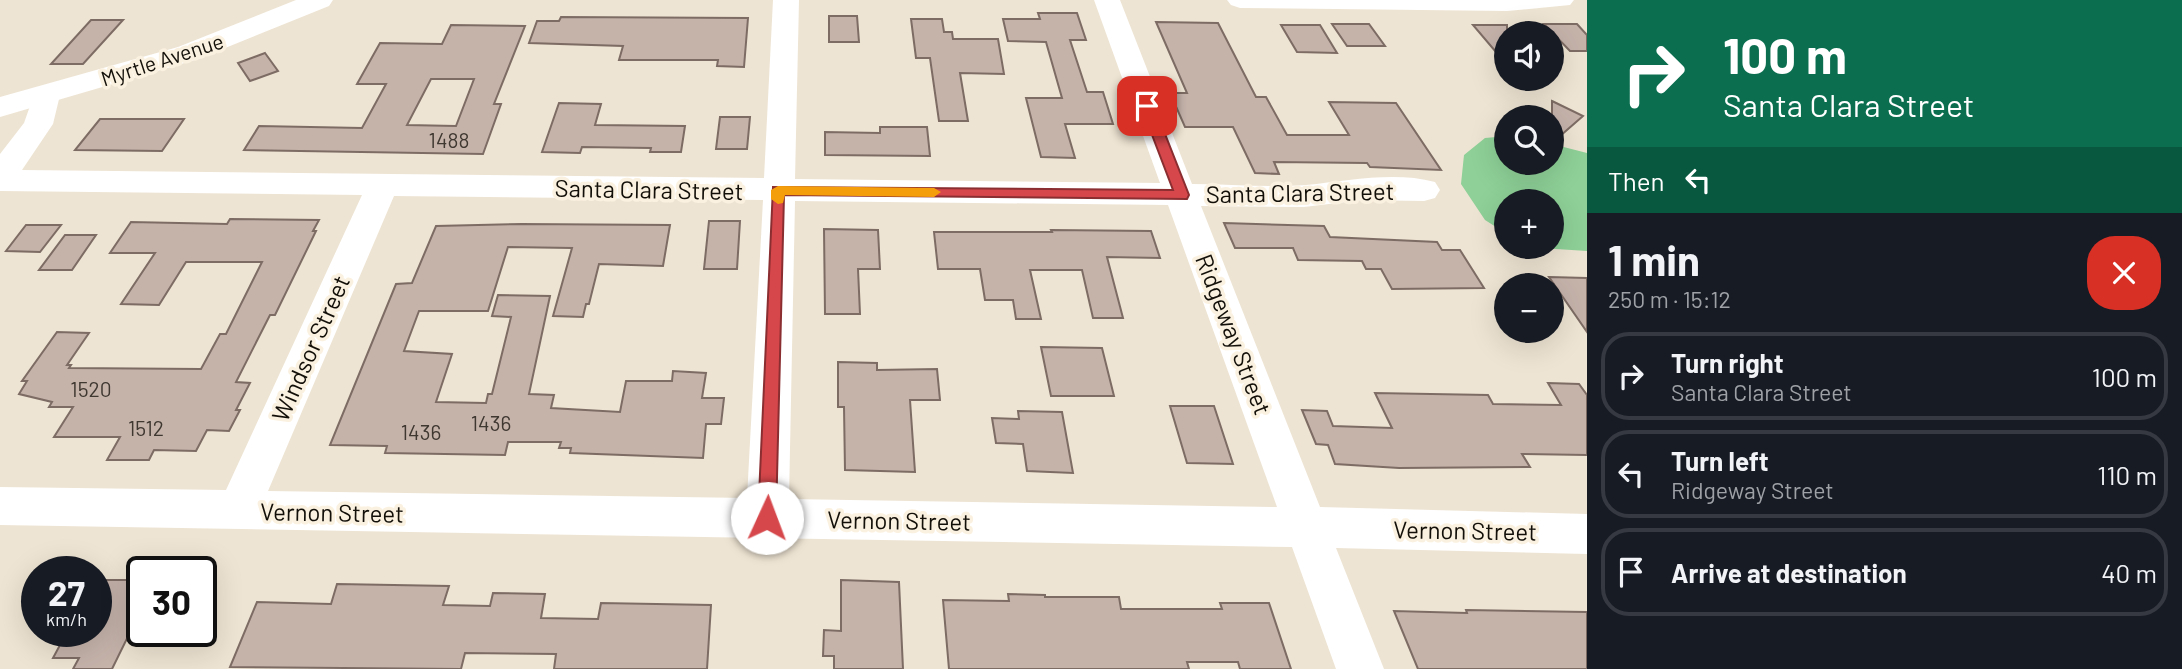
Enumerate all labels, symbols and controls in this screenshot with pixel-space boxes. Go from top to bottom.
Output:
map controls [1494,21,1564,343]
button: sound [1494,21,1564,91]
text: 100 m [1723,25,1847,84]
street label: Myrtle Avenue [98,27,226,91]
icon: right [1608,28,1699,119]
pin [1117,76,1177,136]
text: Santa Clara Street [1723,85,1974,123]
icon: arrive [1128,87,1166,125]
button: search [1494,105,1564,175]
house number: 1488 [429,127,469,152]
icon: left [1679,161,1717,199]
text: Then [1608,165,1665,196]
street label: Santa Clara Street [554,173,744,205]
street label: Santa Clara Street [1205,176,1395,208]
button: + [1494,189,1564,259]
text: 1 min [1608,234,1700,284]
button: close [2087,236,2161,310]
street label: Ridgeway Street [1190,250,1278,418]
street label: Windsor Street [265,271,355,425]
button: − [1494,273,1564,343]
text: 250 m · 15:12 [1608,285,1731,313]
text: Turn right [1671,347,1784,378]
icon: right [1612,357,1650,395]
text: 100 m [2092,361,2157,392]
house number: 1520 [70,376,112,401]
text: Santa Clara Street [1671,378,1852,406]
house number: 1436 [471,410,511,435]
house number: 1512 [128,415,164,440]
house number: 1436 [401,419,441,444]
text: Turn left [1671,445,1769,476]
icon: left [1612,455,1650,493]
text: 110 m [2097,459,2157,490]
text: Ridgeway Street [1671,476,1834,504]
position arrow [730,481,804,555]
street label: Vernon Street [260,496,404,528]
street label: Vernon Street [827,504,971,536]
street label: Vernon Street [1393,514,1537,546]
icon: arrive [1612,553,1650,591]
speed limit sign: 30 [126,556,217,647]
text: Arrive at destination [1671,557,1907,588]
text: 40 m [2101,557,2157,588]
text: 27 [48,571,85,613]
text: km/h [46,608,87,630]

